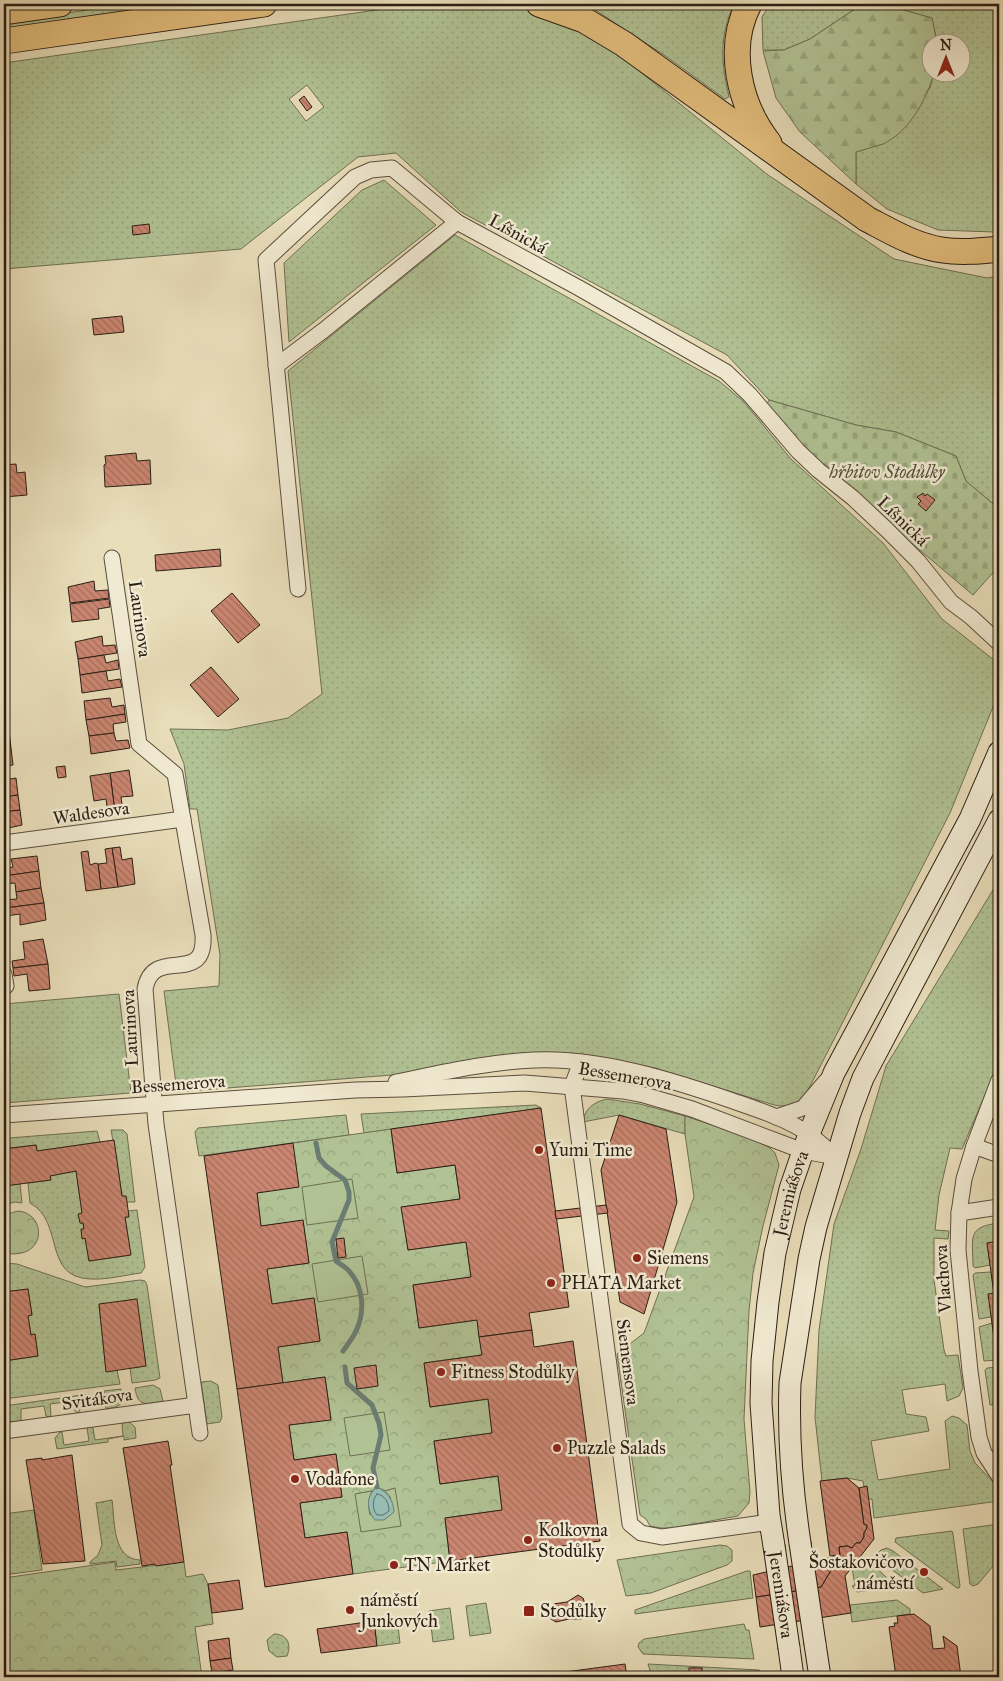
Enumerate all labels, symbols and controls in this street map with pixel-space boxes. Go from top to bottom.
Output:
north arrow [920,32,970,82]
text: N [940,37,952,54]
street label: Líšnická [485,209,551,259]
park label: hřbitov Stodůlky [828,461,946,483]
street label: Líšnická [873,491,934,551]
street label: Laurinova [124,579,156,659]
street label: Waldesova [51,797,131,829]
street label: Laurinova [117,988,143,1067]
street label: Bessemerova [577,1057,674,1095]
street label: Bessemerova [130,1070,226,1098]
place label: Yumi Time [549,1139,633,1161]
marker: Yumi Time [533,1144,545,1156]
street label: Jeremiášova [768,1147,814,1241]
street label: Vlachova [930,1244,956,1315]
place label: Siemens [647,1247,709,1269]
marker: Siemens [631,1252,643,1264]
place label: PHATA Market [561,1272,682,1294]
marker: PHATA Market [545,1277,557,1289]
street label: Siemensova [612,1318,644,1407]
place label: Fitness Stodůlky [451,1361,575,1383]
marker: Fitness Stodůlky [435,1366,447,1378]
street label: Svitákova [60,1383,134,1415]
place label: Puzzle Salads [567,1437,666,1459]
marker: Puzzle Salads [551,1442,563,1454]
place label: Vodafone [304,1468,375,1490]
marker: Vodafone [289,1473,301,1485]
place label: Kolkovna Stodůlky [538,1519,608,1562]
marker: Kolkovna Stodůlky [522,1534,534,1546]
street label: Jeremiášova [763,1547,798,1640]
place label: Šostakovičovo náměstí [809,1550,915,1594]
place label: TN Market [404,1554,491,1576]
marker: TN Market [388,1559,400,1571]
marker: Šostakovičovo náměstí [918,1566,930,1578]
place label: náměstí Junkových [358,1589,438,1633]
place label: Stodůlky [540,1600,607,1622]
marker: náměstí Junkových [344,1604,356,1616]
marker: Stodůlky [522,1604,536,1618]

